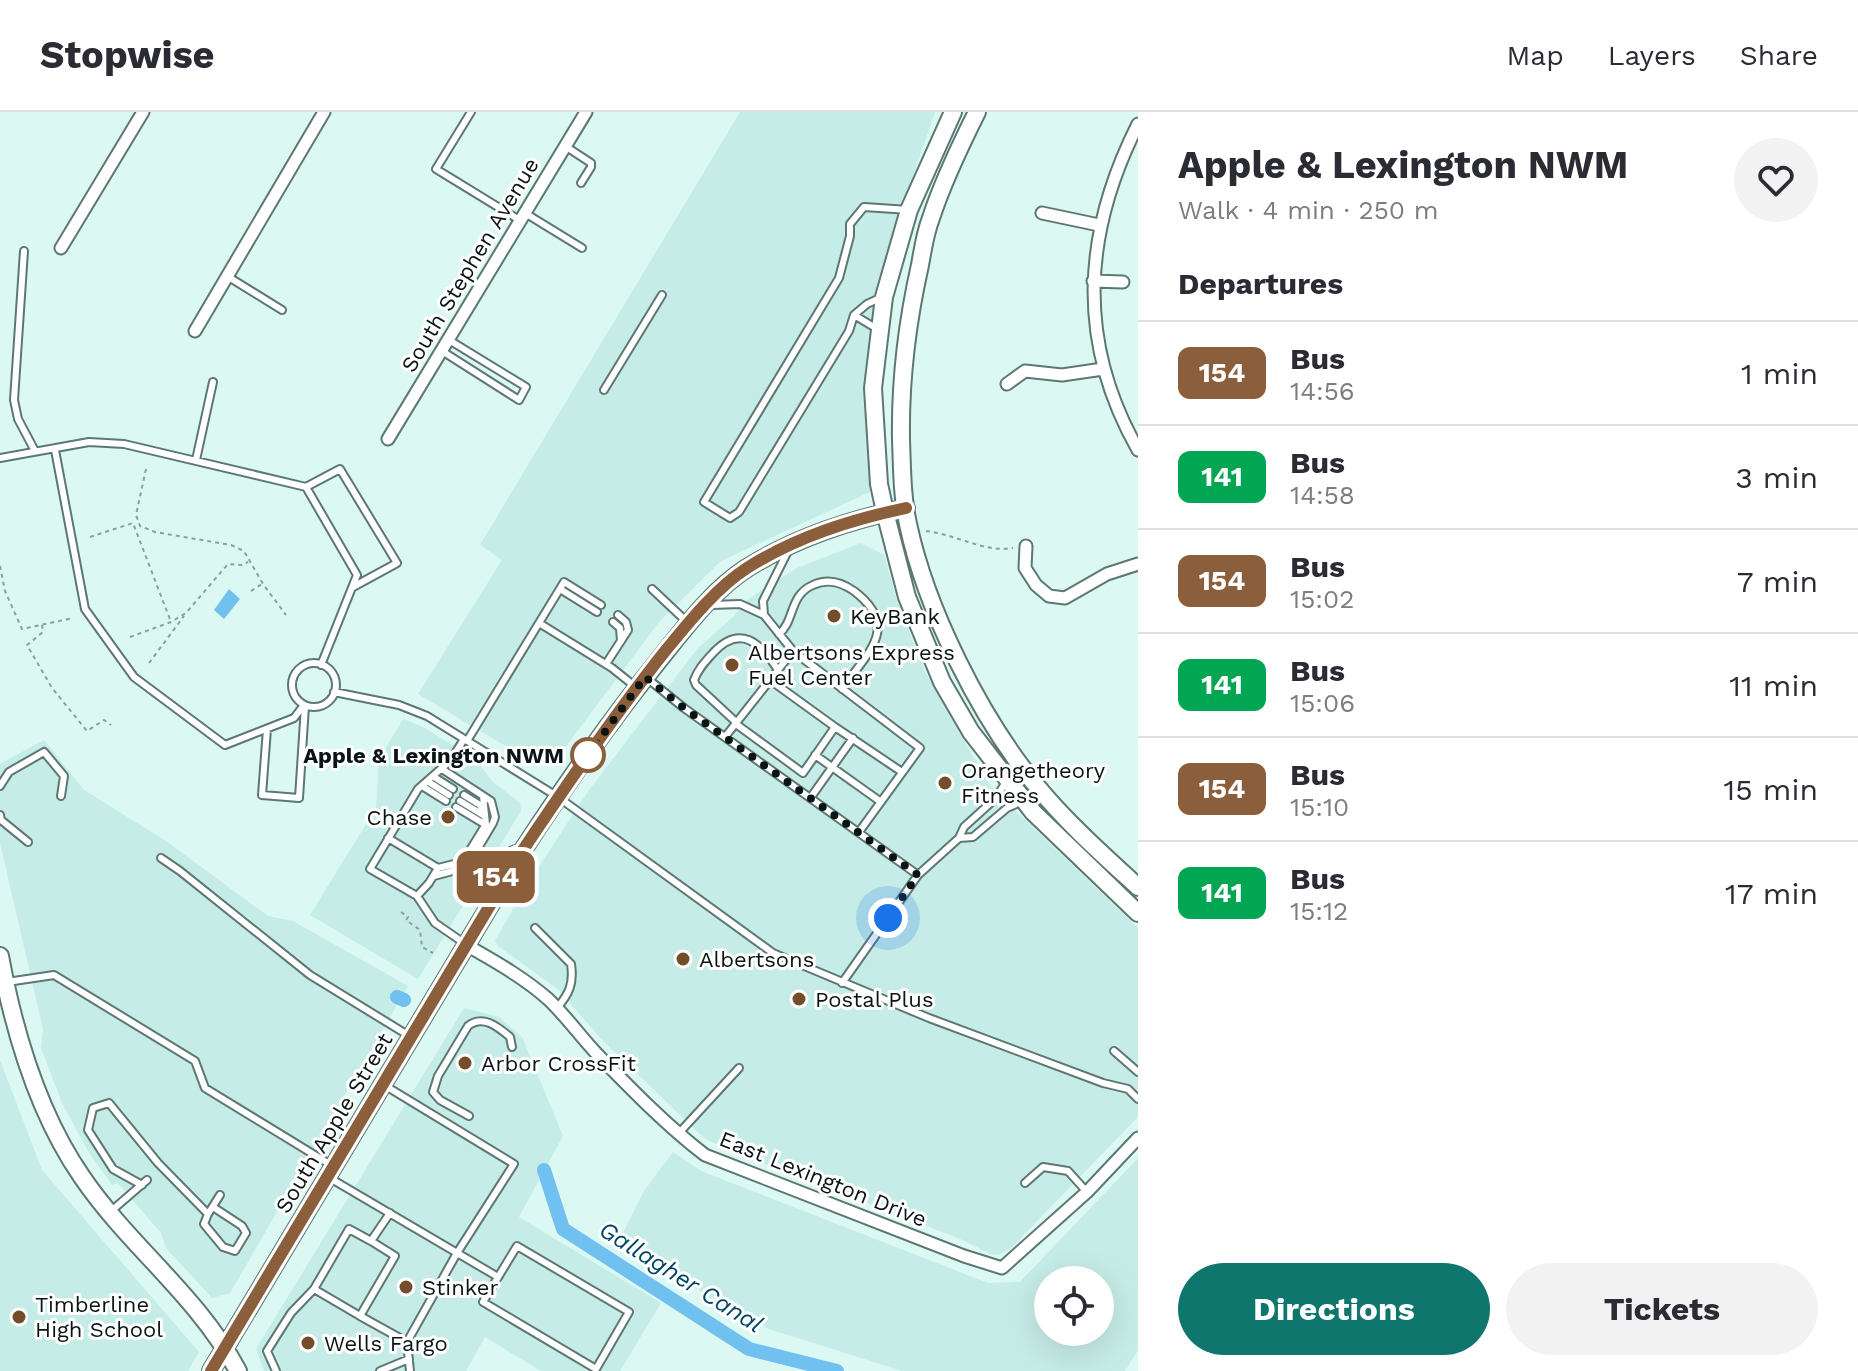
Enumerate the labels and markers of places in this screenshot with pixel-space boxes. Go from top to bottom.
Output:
place label: KeyBank [850,604,940,629]
marker: KeyBank [825,607,843,625]
place label: Albertsons Express Fuel Center [748,640,955,690]
marker: Albertsons Express Fuel Center [723,656,741,674]
marker: Apple & Lexington NWM [571,738,605,772]
place label: Apple & Lexington NWM [303,743,564,768]
place label: Orangetheory Fitness [961,758,1106,808]
marker: Orangetheory Fitness [936,774,954,792]
place label: Chase [367,805,432,830]
marker: Chase [439,808,457,826]
place label: Albertsons [699,947,814,972]
marker: Albertsons [674,950,692,968]
place label: Postal Plus [815,987,933,1012]
marker: Postal Plus [790,990,808,1008]
place label: Arbor CrossFit [481,1051,636,1076]
marker: Arbor CrossFit [456,1054,474,1072]
place label: Stinker [422,1275,499,1300]
marker: Stinker [397,1278,415,1296]
place label: Timberline High School [35,1292,163,1342]
marker: Timberline High School [10,1308,28,1326]
place label: Wells Fargo [324,1331,448,1356]
marker: Wells Fargo [299,1334,317,1352]

